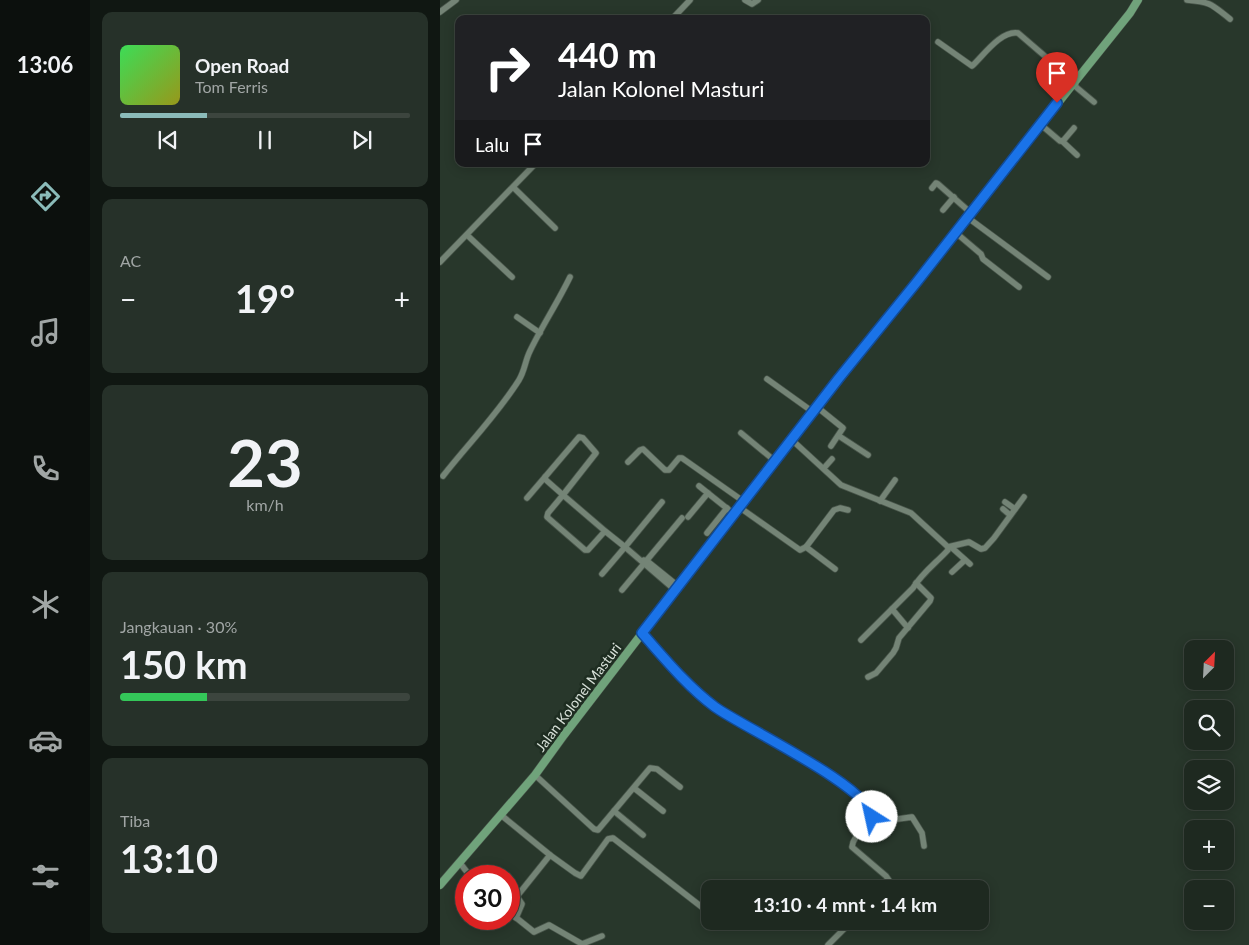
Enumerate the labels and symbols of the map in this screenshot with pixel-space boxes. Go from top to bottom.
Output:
pin [1036,52,1078,103]
street label: Jalan Kolonel Masturi [532,639,624,755]
north arrow [1184,640,1234,690]
position arrow [845,790,897,842]
speed limit sign: 30 [455,865,520,930]

